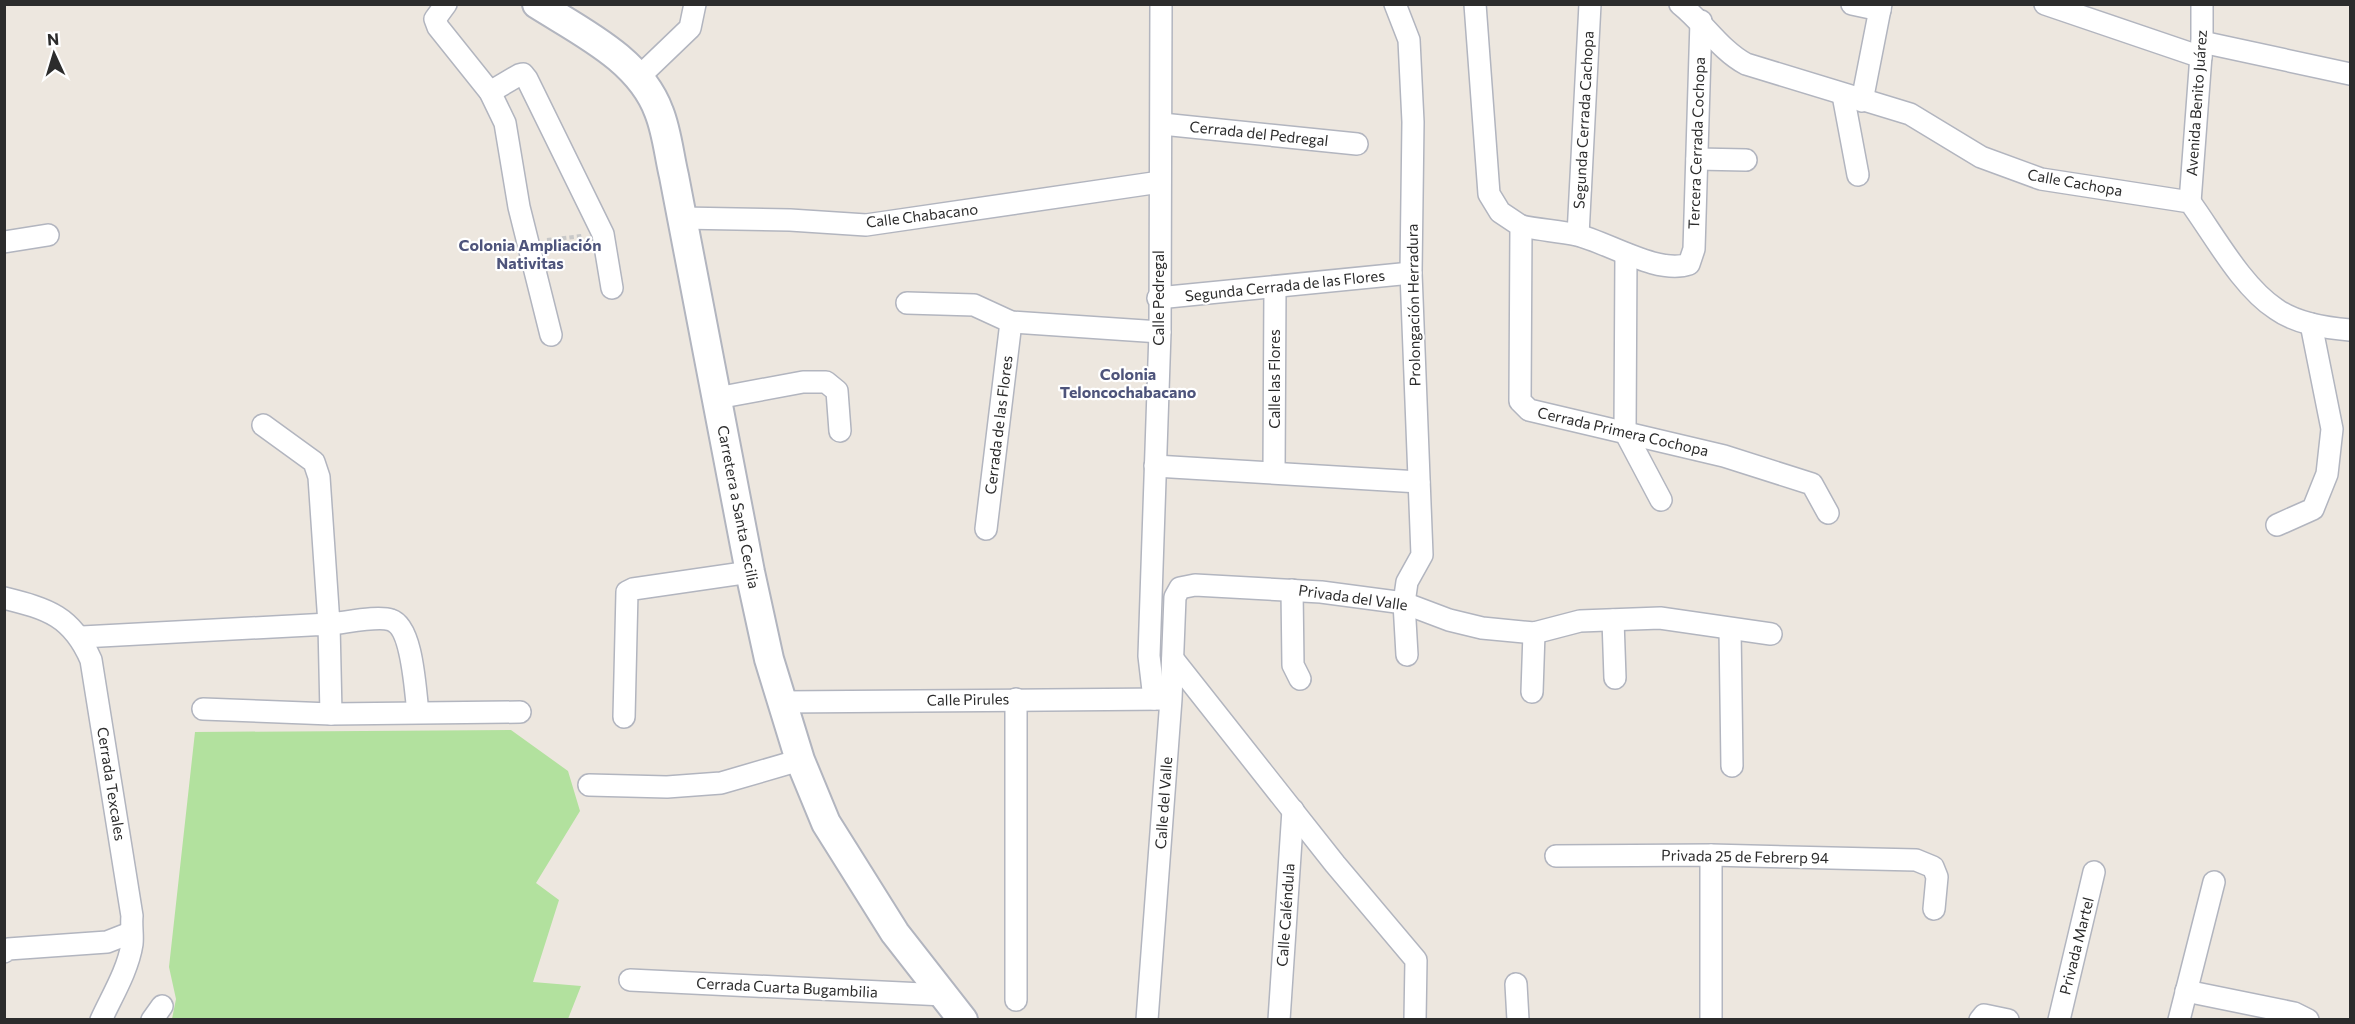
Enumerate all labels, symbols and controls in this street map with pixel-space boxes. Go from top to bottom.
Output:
north arrow [24,24,84,84]
text: N [46,29,60,48]
street label: Avenida Benito Juárez [2182,29,2210,177]
street label: Segunda Cerrada Cachopa [1569,30,1597,209]
street label: Tercera Cerrada Cochopa [1684,57,1708,229]
street label: Cerrada del Pedregal [1189,117,1329,149]
street label: Calle Cachopa [2026,165,2124,199]
street label: Calle Chabacano [865,199,979,231]
street label: Prolongación Herradura [1403,224,1423,386]
district label: Colonia Ampliación Nativitas [459,235,601,272]
street label: Calle Pedregal [1149,250,1167,346]
street label: Segunda Cerrada de las Flores [1184,266,1386,304]
street label: Calle las Flores [1265,329,1283,429]
street label: Cerrada de las Flores [981,354,1015,495]
district label: Colonia Teloncochabacano [1060,364,1197,401]
street label: Cerrada Primera Cochopa [1536,403,1711,459]
street label: Carretera a Santa Cecilia [714,424,764,590]
street label: Privada del Valle [1297,580,1409,614]
street label: Calle Pirules [926,689,1010,709]
street label: Cerrada Texcales [94,726,130,842]
street label: Calle del Valle [1151,756,1175,850]
street label: Privada 25 de Febrerp 94 [1661,846,1829,866]
street label: Calle Caléndula [1272,863,1298,967]
street label: Privada Martel [2055,895,2097,996]
street label: Cerrada Cuarta Bugambilia [696,973,878,1001]

